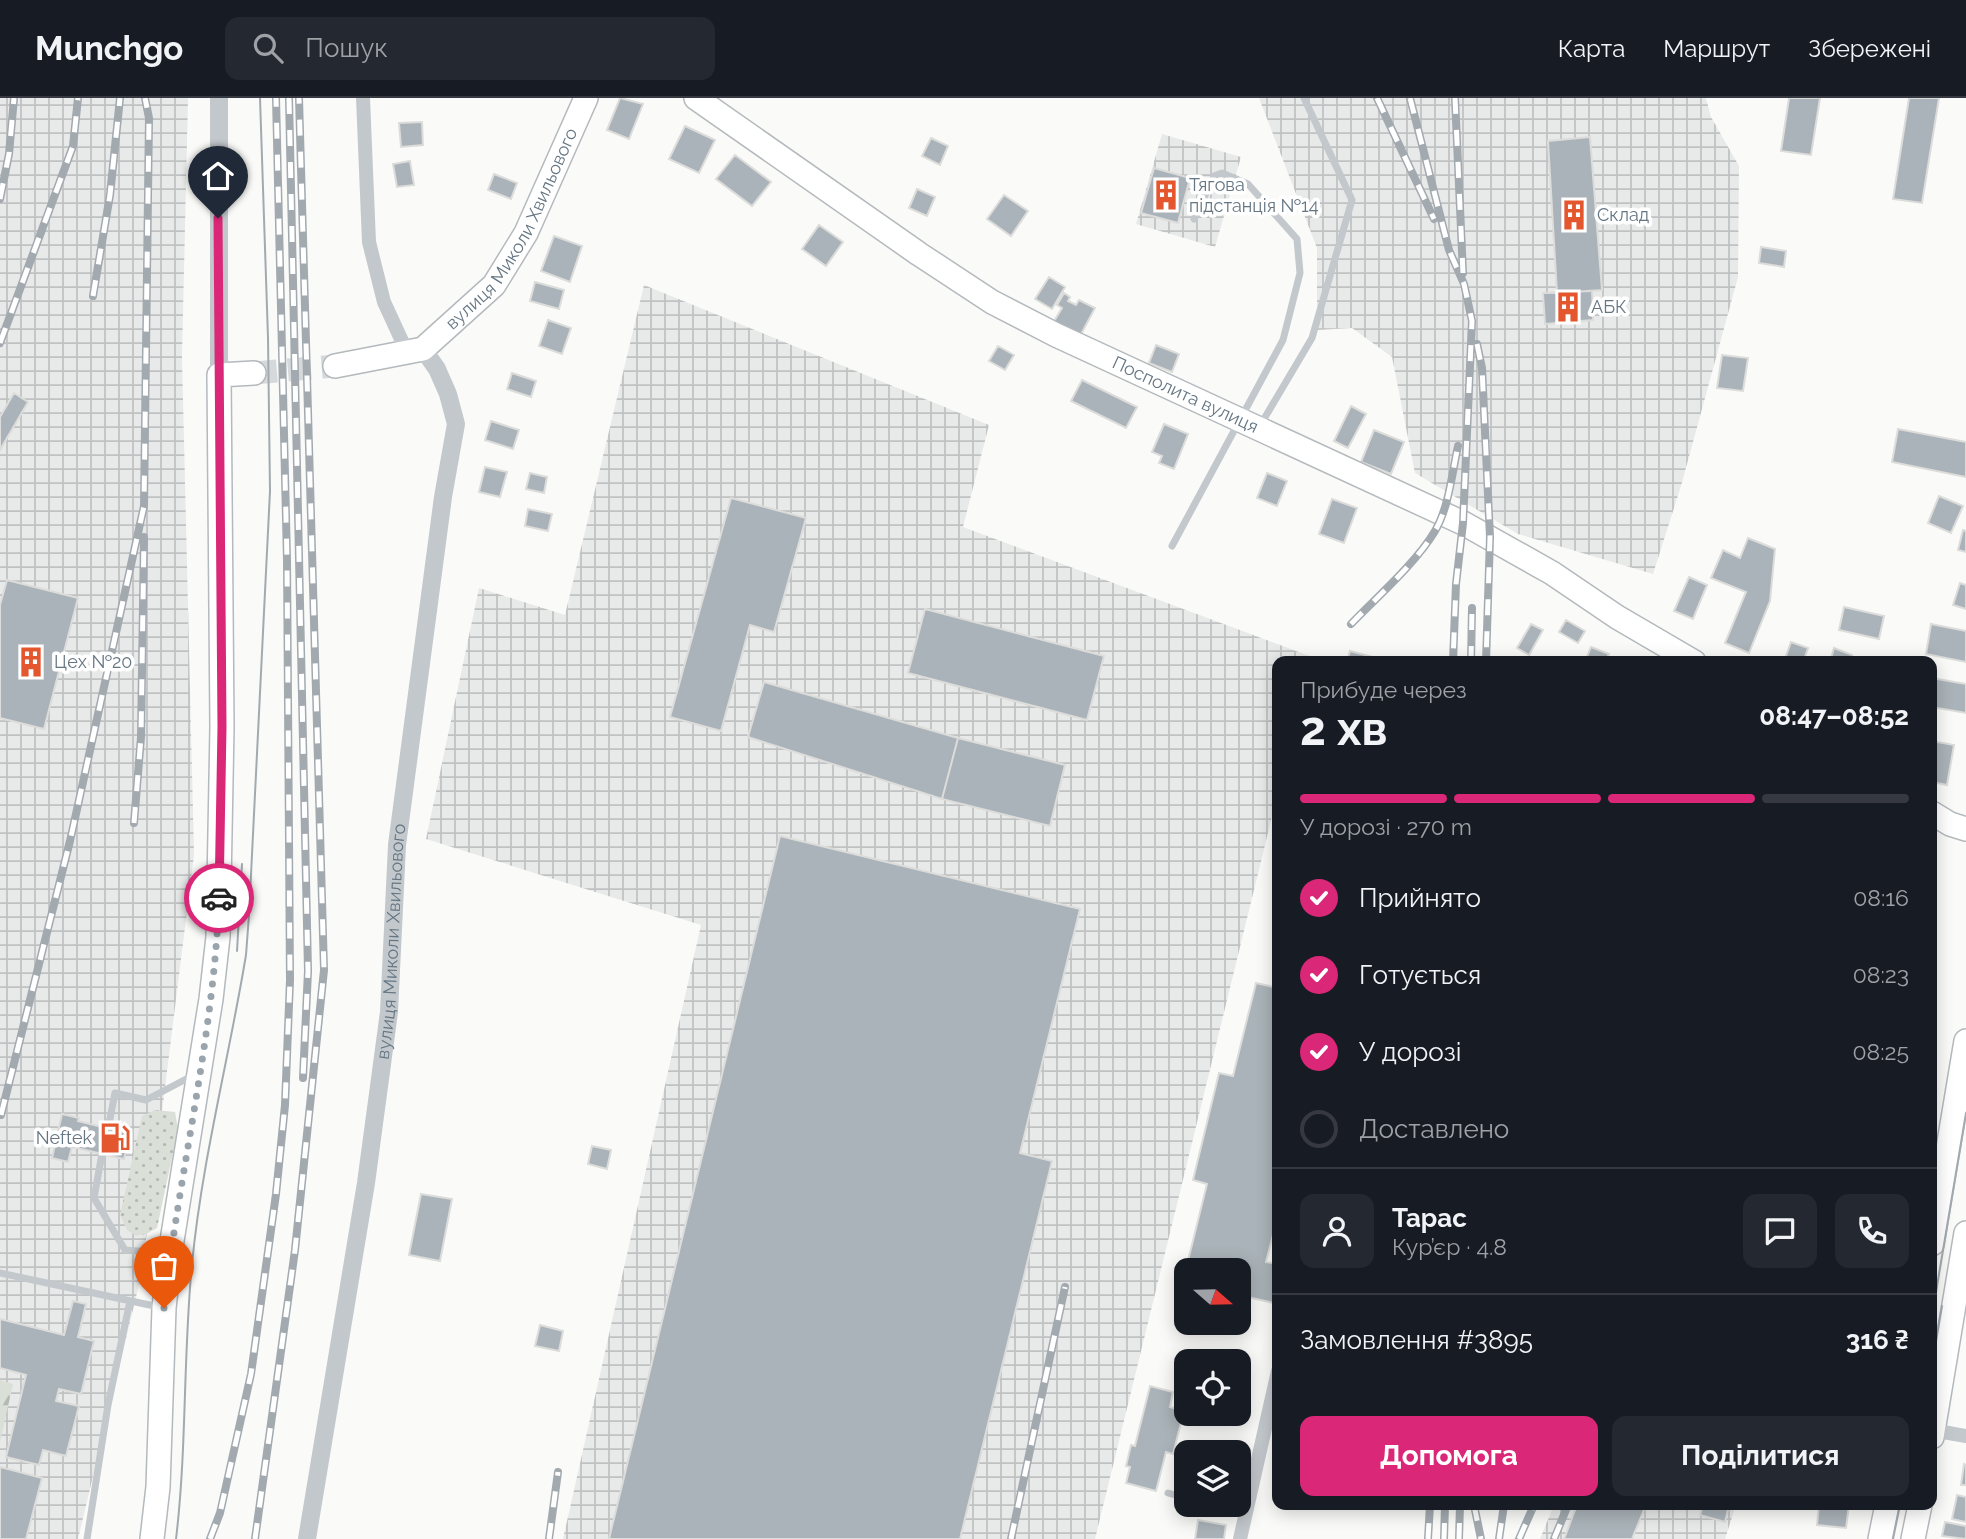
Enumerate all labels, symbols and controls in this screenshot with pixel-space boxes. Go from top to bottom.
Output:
search box [225,17,715,80]
text: Munchgo [35,29,183,68]
icon: search [249,29,287,67]
text: Пошук [305,33,388,63]
text: Карта [1558,34,1625,63]
text: Маршрут [1663,34,1770,63]
text: Збережені [1808,34,1931,63]
street label: вулиця Миколи Хвильового [441,124,581,333]
pin [188,146,248,218]
icon: home [199,157,237,195]
place label: Тягова пiдстанцiя №14 [1189,174,1319,216]
building icon: Тягова пiдстанцiя №14 [1149,178,1183,212]
building icon: Склад [1557,198,1591,232]
place label: Склад [1597,204,1649,225]
building icon: АБК [1551,290,1585,324]
place label: АБК [1591,296,1626,317]
street label: Посполита вулиця [1109,352,1262,437]
building icon: Цех №20 [14,645,48,679]
place label: Цех №20 [54,651,132,672]
text: Прибуде через [1300,676,1467,703]
text: 08:47–08:52 [1759,701,1909,731]
text: 2 хв [1300,702,1387,756]
text: У дорозі · 270 m [1300,813,1472,840]
street label: вулиця Миколи Хвильового [372,822,410,1060]
courier [184,863,254,933]
icon: car [200,879,238,917]
icon: check [1300,879,1338,917]
text: Прийнято [1359,883,1481,913]
text: 08:16 [1853,884,1909,911]
icon: check [1300,956,1338,994]
text: Готується [1359,960,1481,990]
text: 08:23 [1853,961,1909,988]
icon: check [1300,1033,1338,1071]
text: У дорозі [1359,1037,1461,1067]
text: 08:25 [1852,1038,1909,1065]
text: Доставлено [1359,1114,1509,1144]
fuel station icon: Neftek [98,1121,132,1155]
place label: Neftek [36,1127,92,1148]
button: person [1300,1194,1374,1268]
button: chat [1743,1194,1817,1268]
button: phone [1835,1194,1909,1268]
text: Тарас [1392,1203,1467,1233]
text: Кур’єр · 4.8 [1392,1233,1507,1260]
pin [134,1236,194,1308]
icon: bag [145,1247,183,1285]
north arrow [1174,1258,1251,1335]
map controls [1174,1258,1251,1517]
text: Замовлення #3895 [1300,1325,1533,1355]
text: 316 ₴ [1846,1325,1909,1355]
button: locate [1174,1349,1251,1426]
button: Допомога [1300,1416,1598,1496]
button: Поділитися [1612,1416,1909,1496]
button: layers [1174,1440,1251,1517]

